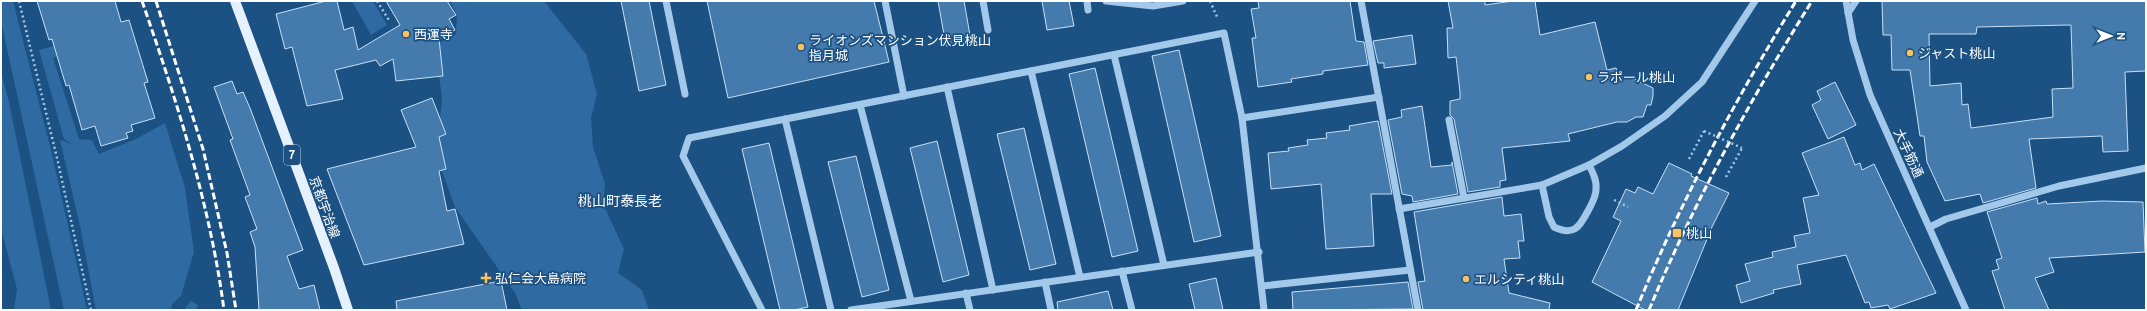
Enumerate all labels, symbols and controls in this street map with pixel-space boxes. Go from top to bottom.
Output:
north arrow [2091,16,2131,56]
place label: 西運寺 [414,27,453,41]
marker: 西運寺 [401,29,411,39]
text: N [2115,32,2127,40]
place label: ライオンズマンション伏見桃山 指月城 [809,33,991,62]
marker: ライオンズマンション伏見桃山 指月城 [796,42,806,52]
place label: ジャスト桃山 [1918,46,1995,60]
marker: ジャスト桃山 [1905,48,1915,58]
place label: ラポール桃山 [1597,70,1675,84]
marker: ラポール桃山 [1584,72,1594,82]
street label: 大手筋通 [1892,126,1926,180]
road number: 7 [284,145,300,165]
street label: 京都宇治線 [307,174,343,240]
district label: 桃山町泰長老 [578,193,662,209]
place label: 桃山 [1686,226,1712,240]
marker: 桃山 [1671,227,1683,239]
place label: 弘仁会大島病院 [495,271,586,285]
marker: 弘仁会大島病院 [480,272,492,284]
place label: エルシティ桃山 [1474,272,1564,286]
marker: エルシティ桃山 [1461,274,1471,284]

